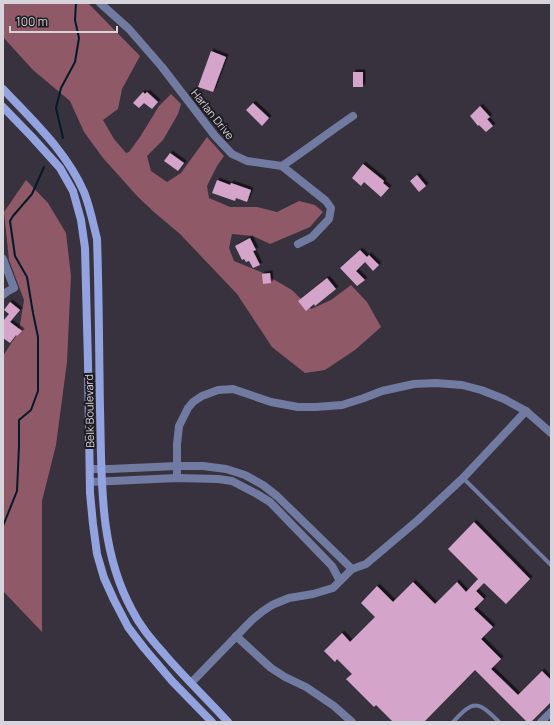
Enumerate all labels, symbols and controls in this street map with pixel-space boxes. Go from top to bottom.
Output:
scale bar [10,8,117,34]
text: 100 m [16,13,48,30]
street label: Harlan Drive [188,86,238,143]
street label: Belk Boulevard [81,374,97,448]

